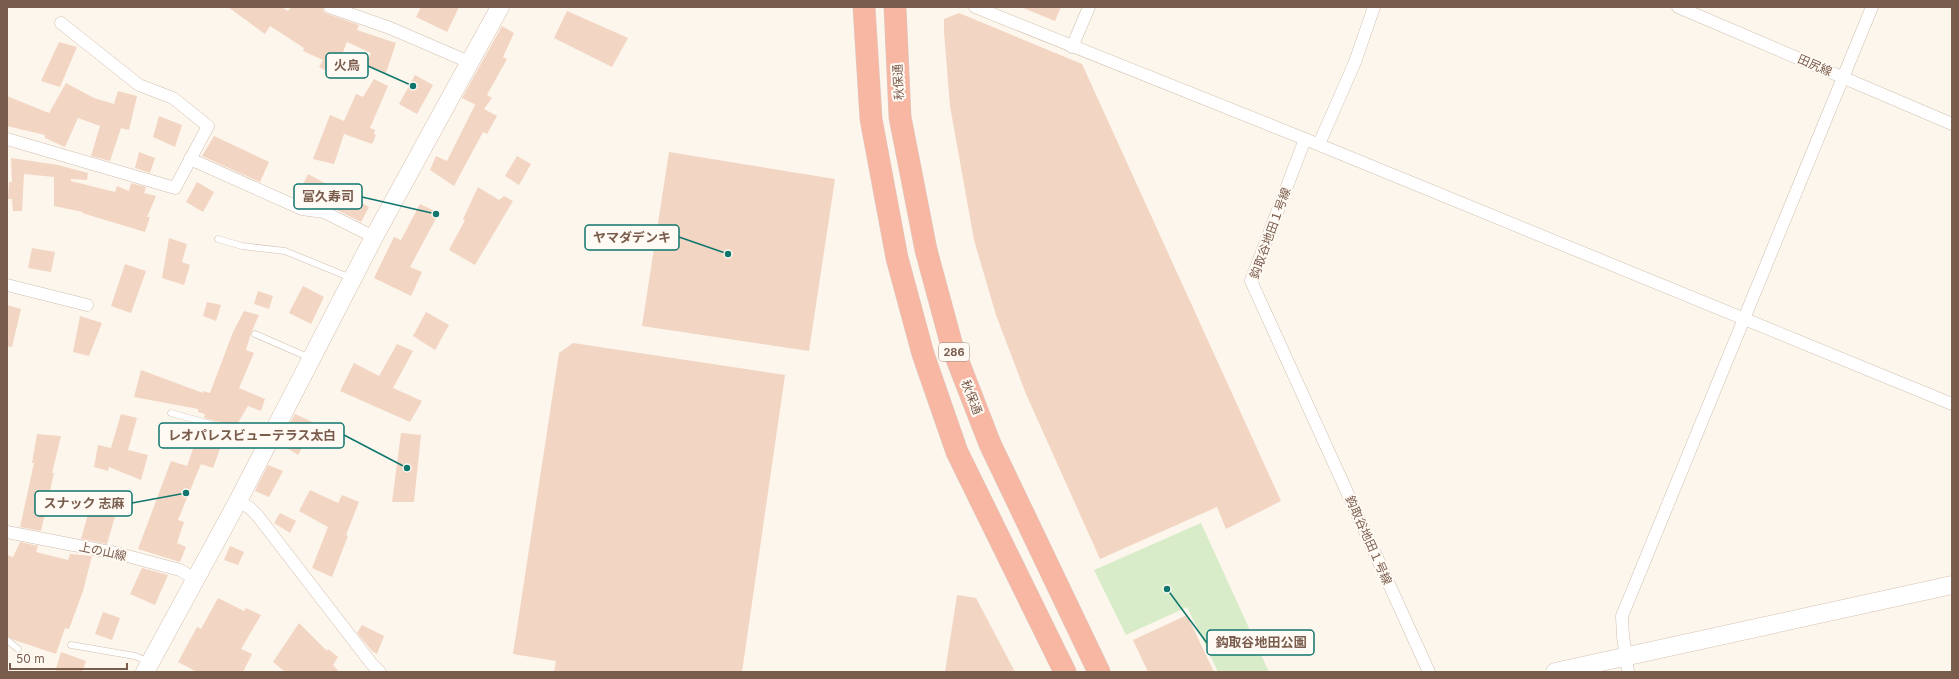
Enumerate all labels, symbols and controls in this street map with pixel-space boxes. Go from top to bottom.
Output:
street label: 田尻線 [1795,51,1835,79]
callout: 火鳥 [326,53,368,78]
text: 火鳥 [334,57,360,73]
street label: 秋保通 [890,64,906,100]
callout: 富久寿司 [294,184,362,209]
street label: 鈎取谷地田１号線 [1247,185,1293,281]
text: 富久寿司 [302,188,354,204]
callout: ヤマダデンキ [585,225,679,250]
text: ヤマダデンキ [593,229,671,245]
road number: 286 [939,343,969,361]
street label: 秋保通 [959,378,985,416]
callout: レオパレスビューテラス太白 [159,423,344,448]
text: レオパレスビューテラス太白 [168,427,336,443]
callout: スナック 志麻 [35,491,132,516]
street label: 鈎取谷地田１号線 [1343,493,1395,587]
text: スナック 志麻 [43,495,125,511]
street label: 上の山線 [78,539,128,563]
callout: 鈎取谷地田公園 [1207,630,1314,655]
text: 鈎取谷地田公園 [1215,634,1307,650]
scale bar [10,645,127,671]
text: 50 m [16,651,45,666]

